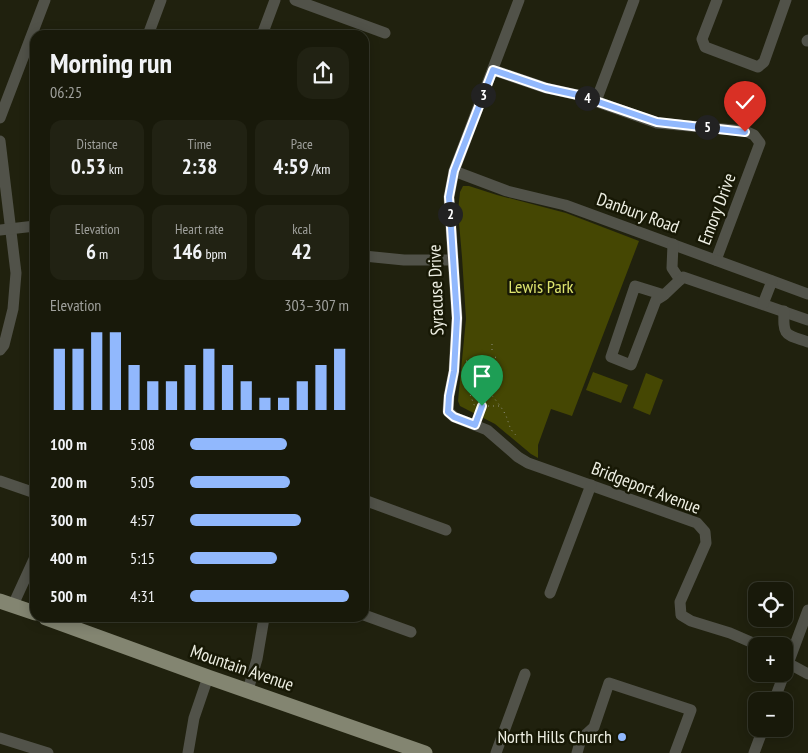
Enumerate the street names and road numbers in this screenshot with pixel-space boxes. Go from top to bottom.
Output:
street label: Emory Drive [692,170,741,248]
street label: Danbury Road [594,187,682,238]
street label: Syracuse Drive [422,244,449,336]
street label: Bridgeport Avenue [588,456,704,519]
street label: Mountain Avenue [187,639,297,696]

